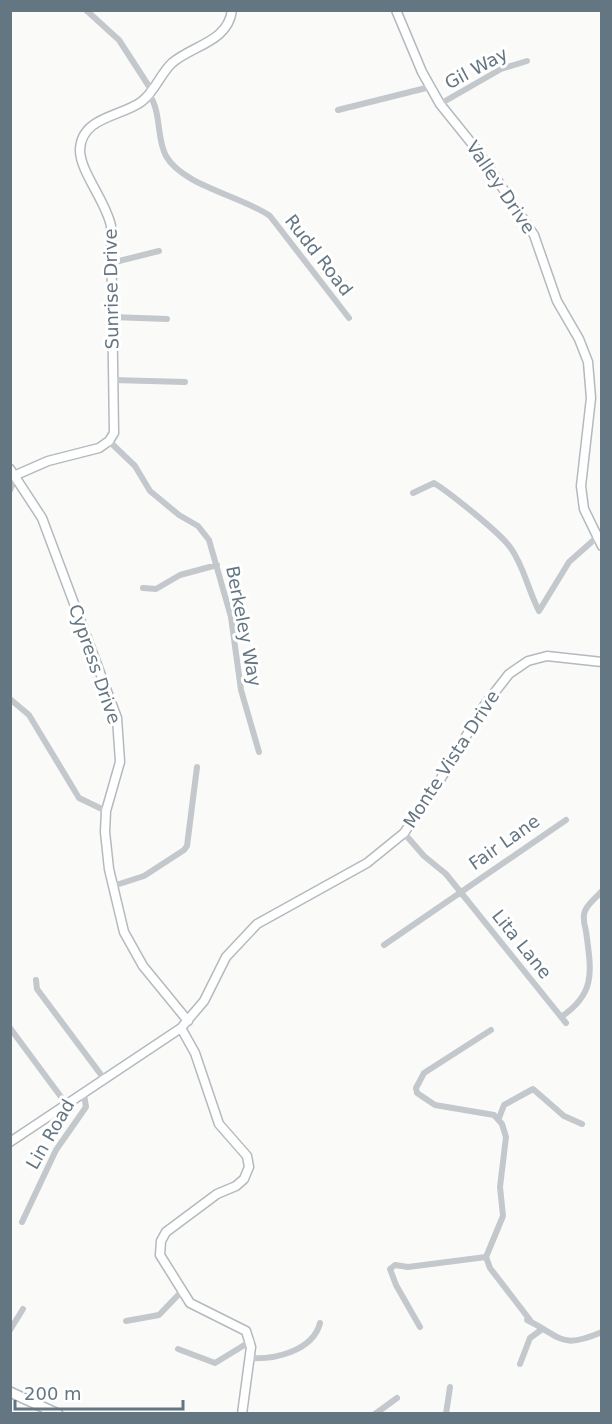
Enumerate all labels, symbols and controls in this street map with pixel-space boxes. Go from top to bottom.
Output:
street label: Gil Way [441,43,511,93]
street label: Valley Drive [462,137,540,237]
street label: Rudd Road [281,210,357,300]
street label: Sunrise Drive [99,228,123,350]
street label: Berkeley Way [222,564,266,688]
street label: Cypress Drive [65,601,125,727]
street label: Monte Vista Drive [399,686,503,832]
street label: Fair Lane [465,810,543,874]
street label: Lita Lane [488,905,556,983]
street label: Lin Road [22,1095,78,1173]
scale bar [15,1373,183,1411]
text: 200 m [24,1383,82,1404]

